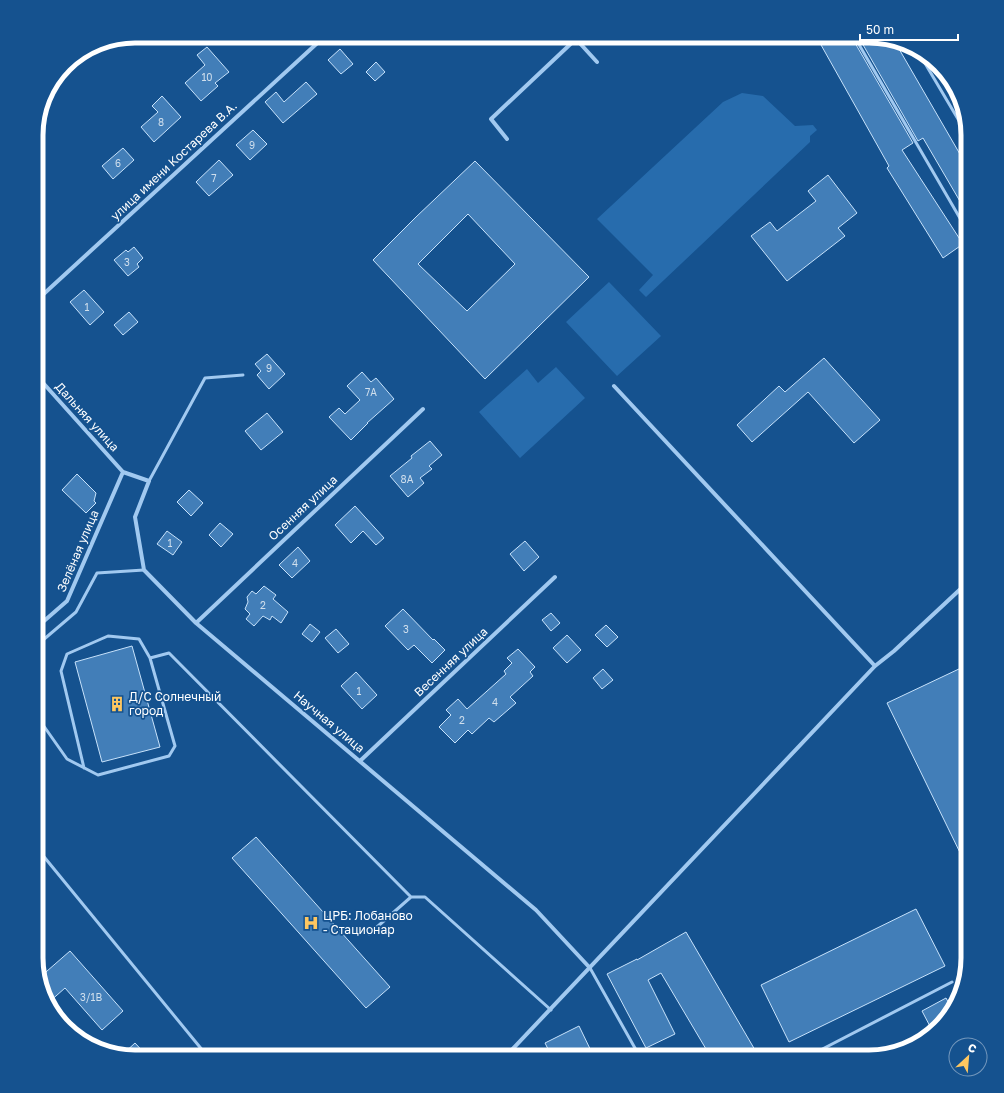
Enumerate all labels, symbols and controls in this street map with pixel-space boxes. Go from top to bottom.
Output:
scale bar [860,16,958,42]
text: 50 m [866,22,894,37]
house number: 10 [201,71,213,83]
street label: улица имени Костарева В.А. [107,98,240,223]
house number: 8 [158,116,164,128]
house number: 9 [249,139,255,151]
house number: 6 [115,157,121,169]
house number: 7 [211,172,217,184]
house number: 3 [124,256,130,268]
house number: 1 [85,301,90,313]
house number: 9 [266,362,272,374]
street label: Дальняя улица [52,379,122,454]
house number: 7А [365,386,377,398]
street label: Осенняя улица [265,472,340,543]
house number: 8А [401,473,414,485]
street label: Зелёная улица [54,508,102,594]
house number: 1 [168,537,173,549]
house number: 4 [292,557,298,569]
house number: 2 [260,599,266,611]
house number: 3 [403,623,409,635]
street label: Весенняя улица [411,624,491,700]
house number: 1 [357,685,362,697]
street label: Научная улица [291,688,368,756]
place label: Д/С Солнечный город [129,689,221,718]
building icon: Д/С Солнечный город [108,695,126,713]
house number: 4 [492,696,498,708]
house number: 2 [459,714,465,726]
place label: ЦРБ: Лобаново - Стационар [323,908,413,937]
hospital icon: ЦРБ: Лобаново - Стационар [302,914,320,932]
house number: 3/1В [80,991,102,1003]
north arrow [948,1037,988,1077]
text: С [966,1040,979,1055]

